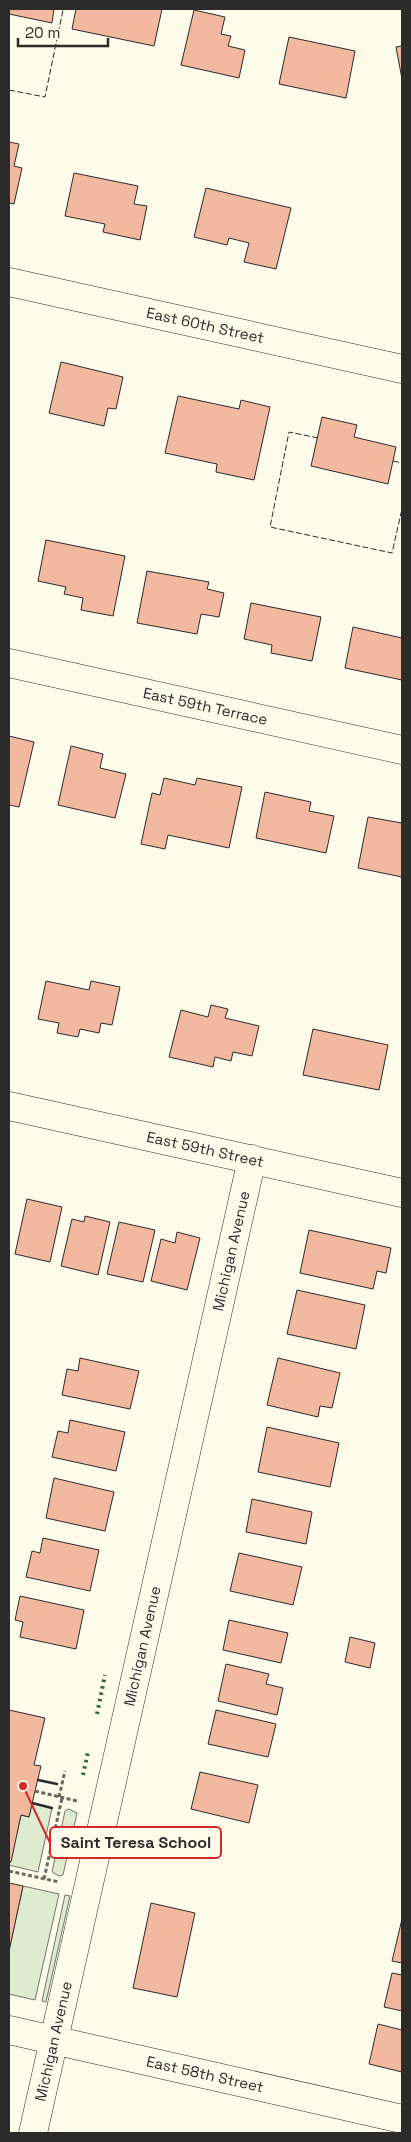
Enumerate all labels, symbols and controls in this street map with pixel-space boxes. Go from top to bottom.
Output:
scale bar [18,15,108,47]
text: 20 m [25,23,60,42]
street label: East 60th Street [145,303,266,347]
street label: East 59th Terrace [141,683,269,729]
street label: East 59th Street [145,1127,266,1171]
street label: Michigan Avenue [208,1189,254,1313]
street label: Michigan Avenue [119,1584,165,1708]
callout: Saint Teresa School [50,1827,221,1858]
text: Saint Teresa School [61,1832,211,1853]
street label: Michigan Avenue [30,1979,76,2103]
street label: East 58th Street [145,2051,266,2096]

